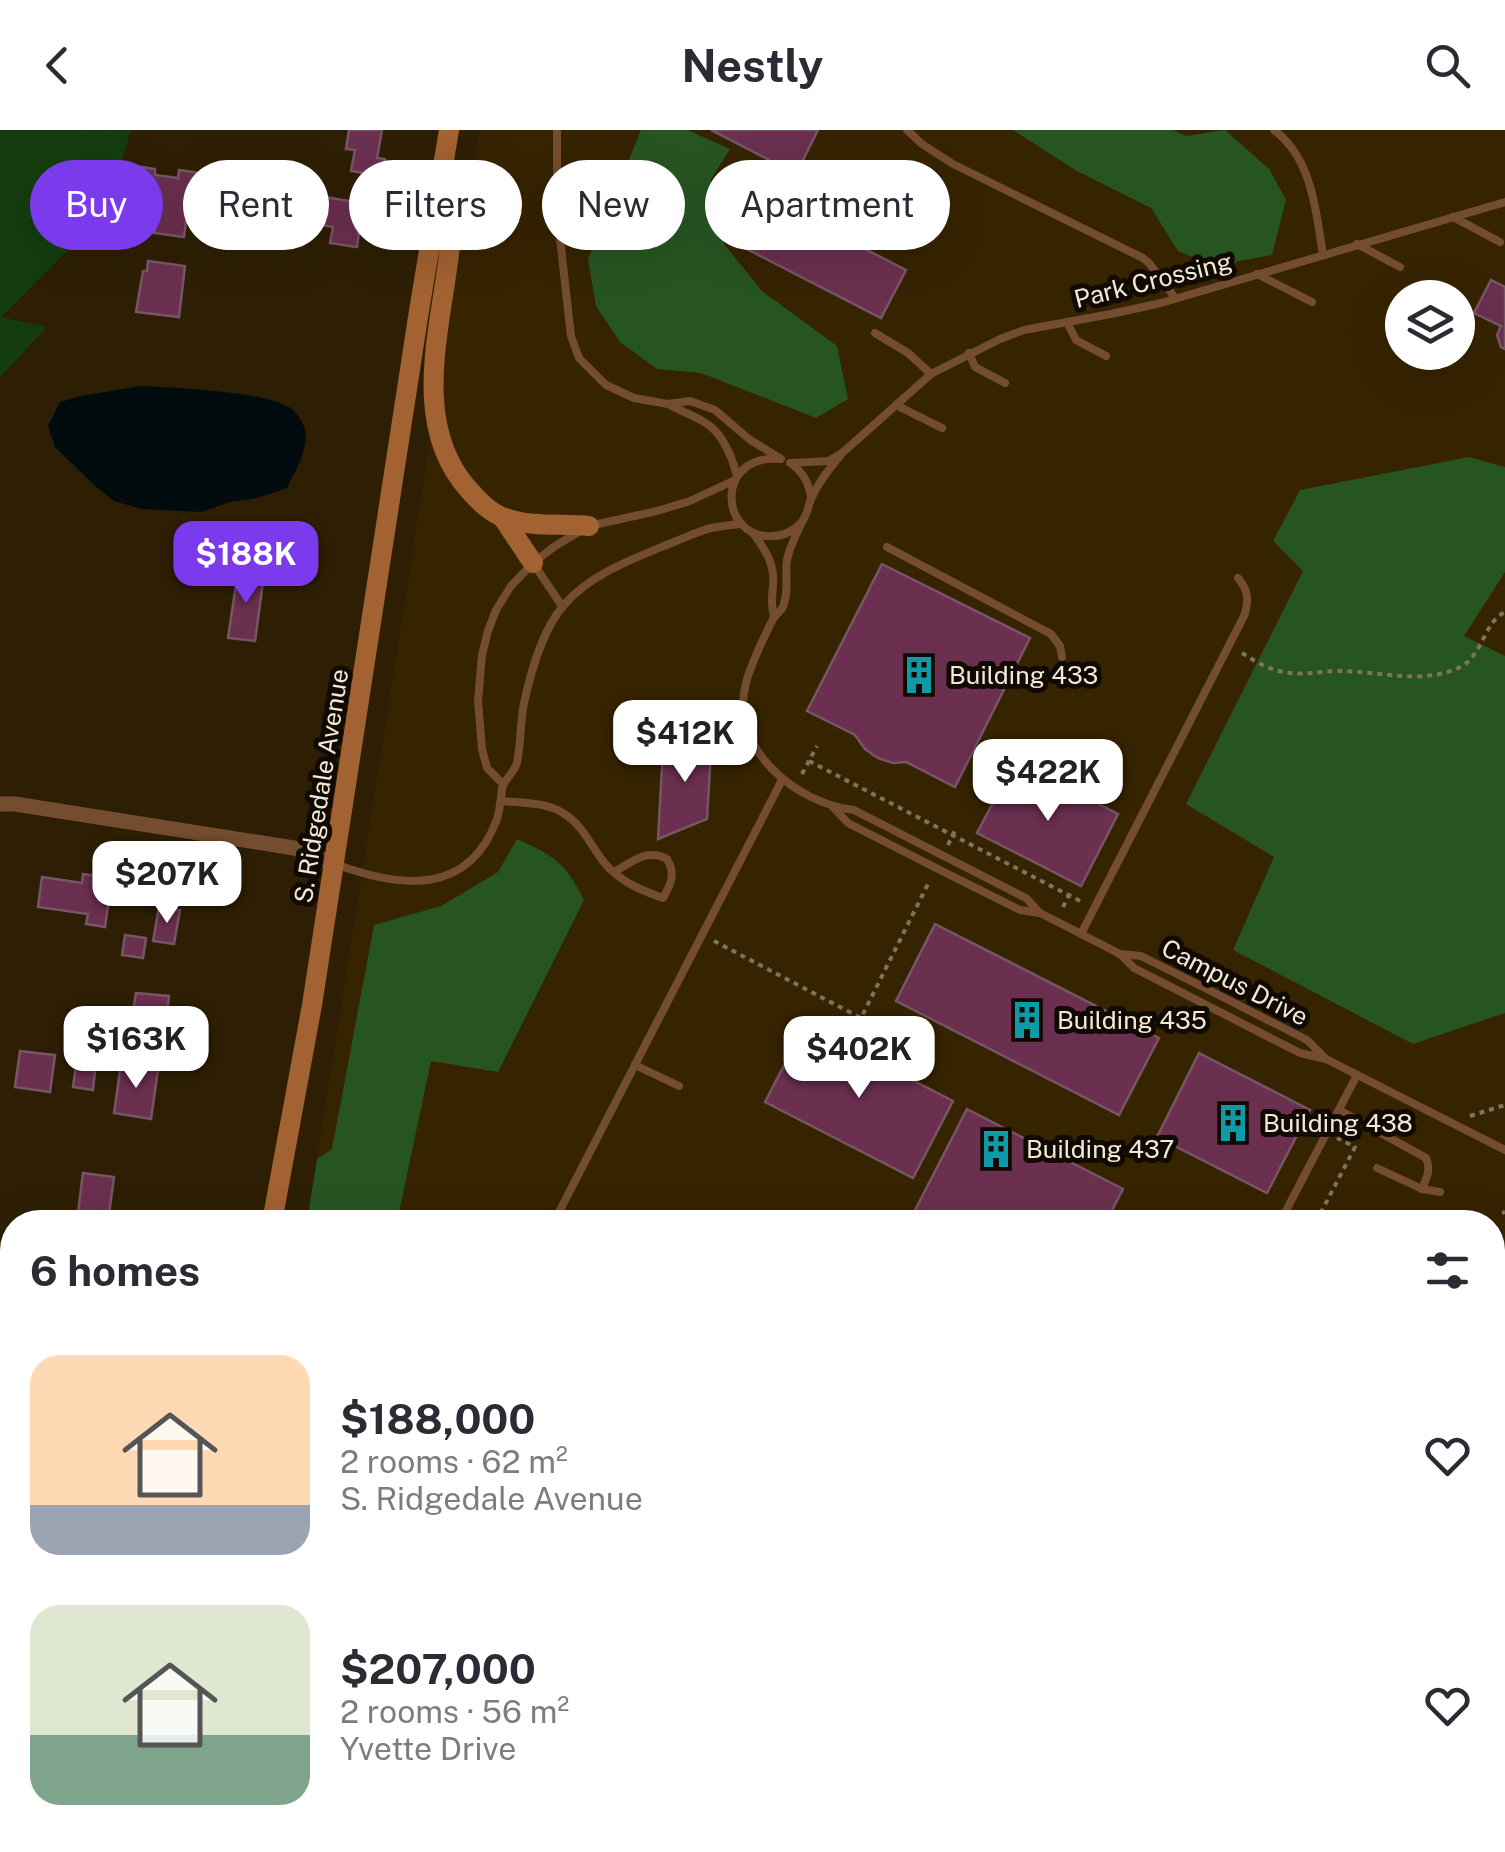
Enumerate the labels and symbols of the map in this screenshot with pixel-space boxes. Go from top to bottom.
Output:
street label: Park Crossing [1071,246,1235,314]
pin: $188K [176,521,316,606]
building icon: Building 433 [898,654,940,696]
place label: Building 433 [949,660,1098,690]
street label: S. Ridgedale Avenue [288,667,354,905]
pin: $412K [615,700,755,785]
pin: $422K [978,739,1118,824]
pin: $207K [97,841,237,926]
street label: Campus Drive [1157,932,1313,1032]
building icon: Building 435 [1006,999,1048,1041]
place label: Building 435 [1057,1005,1207,1035]
pin: $163K [66,1006,206,1091]
pin: $402K [789,1016,929,1101]
building icon: Building 438 [1212,1102,1254,1144]
place label: Building 438 [1263,1108,1413,1138]
building icon: Building 437 [975,1128,1017,1170]
place label: Building 437 [1026,1134,1174,1164]

